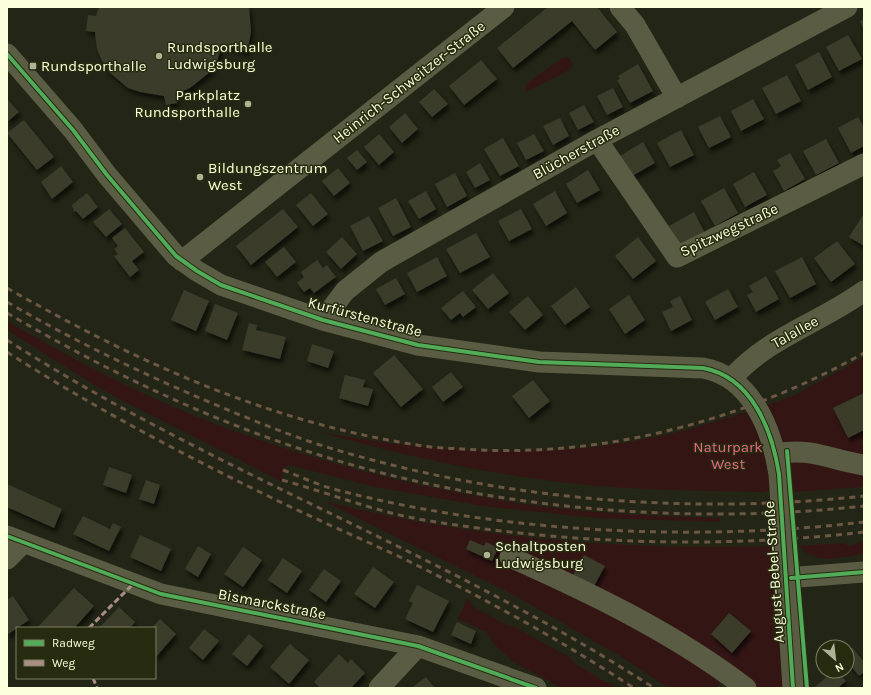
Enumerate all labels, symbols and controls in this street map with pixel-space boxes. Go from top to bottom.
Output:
street label: Heinrich-Schweitzer-Straße [329,17,489,147]
place label: Rundsporthalle Ludwigsburg [167,38,273,73]
marker: Rundsporthalle Ludwigsburg [154,51,164,61]
place label: Rundsporthalle [41,57,147,75]
marker: Rundsporthalle [28,61,38,71]
place label: Parkplatz Rundsporthalle [134,86,240,121]
marker: Parkplatz Rundsporthalle [243,99,253,109]
street label: Blücherstraße [529,121,623,183]
place label: Bildungszentrum West [208,159,327,194]
marker: Bildungszentrum West [195,172,205,182]
street label: Spitzwegstraße [677,199,781,261]
street label: Kurfürstenstraße [306,293,424,341]
street label: Talallee [768,312,822,352]
park label: Naturpark West [693,438,763,473]
street label: August-Bebel-Straße [760,500,788,644]
place label: Schaltposten Ludwigsburg [495,537,586,572]
marker: Schaltposten Ludwigsburg [482,550,492,560]
street label: Bismarckstraße [216,585,328,623]
legend [16,627,156,679]
text: Radweg [52,636,95,650]
north arrow [815,639,855,679]
text: Weg [52,656,76,670]
text: N [833,660,846,675]

